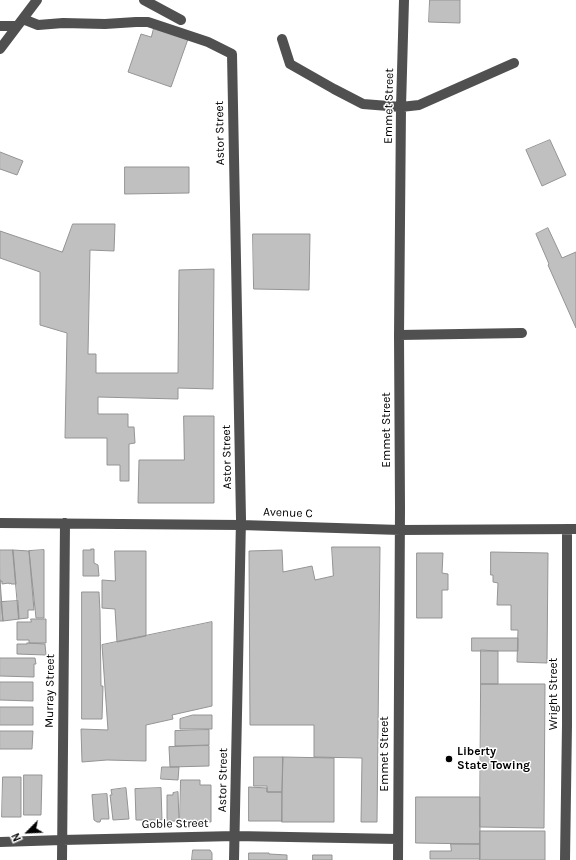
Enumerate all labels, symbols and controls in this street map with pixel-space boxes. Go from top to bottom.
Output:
street label: Emmet Street [381,68,397,144]
street label: Astor Street [212,101,228,165]
street label: Emmet Street [380,392,394,468]
street label: Astor Street [219,425,235,489]
street label: Avenue C [263,505,313,521]
street label: Murray Street [42,654,58,728]
street label: Wright Street [547,658,561,730]
street label: Emmet Street [378,716,392,792]
place label: Liberty State Towing [457,745,530,773]
street label: Astor Street [215,748,231,812]
marker: Liberty State Towing [444,754,454,764]
north arrow [8,812,48,852]
street label: Goble Street [142,816,208,832]
text: N [9,831,24,843]

